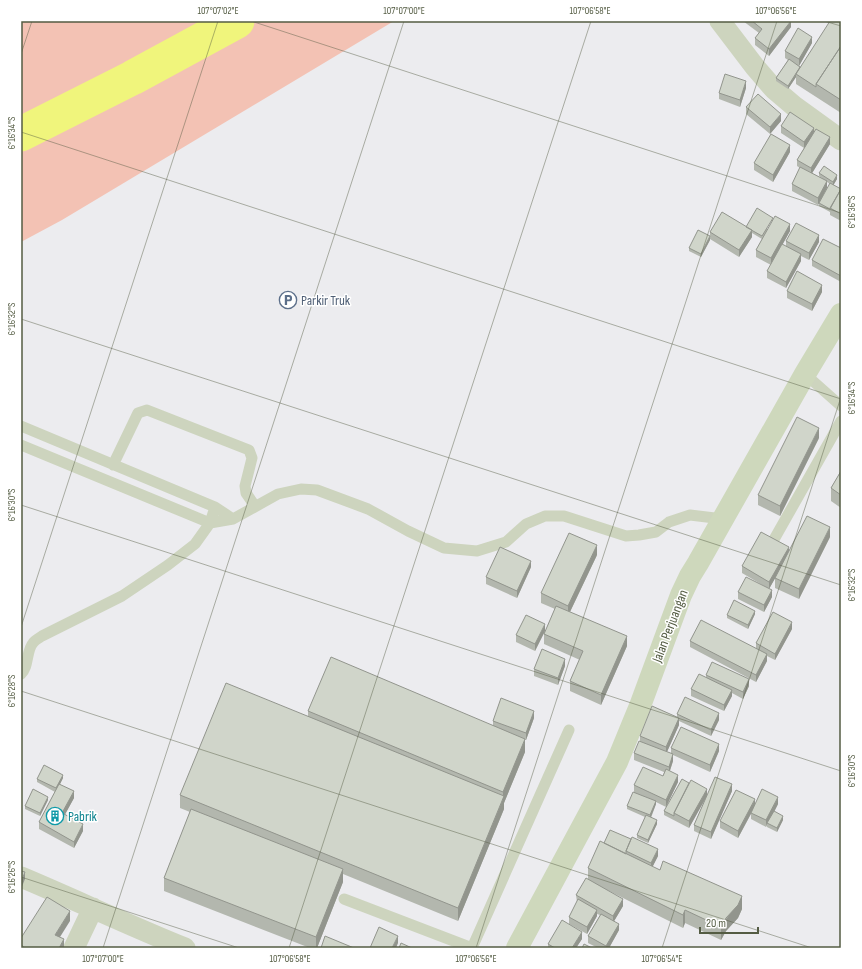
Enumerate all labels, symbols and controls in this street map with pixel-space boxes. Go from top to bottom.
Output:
text: 107°07'02"E [197,5,239,17]
text: 107°07'00"E [383,5,425,17]
text: 107°06'58"E [569,5,611,17]
text: 107°06'56"E [755,5,797,17]
text: 6°16'34"S [6,117,18,149]
text: 6°16'36"S [846,196,858,228]
parking icon: Parkir Truk [278,290,298,310]
place label: Parkir Truk [301,292,351,309]
text: 6°16'32"S [6,303,18,335]
text: 6°16'34"S [846,382,858,414]
text: 6°16'30"S [6,489,18,521]
text: 6°16'32"S [846,569,858,601]
street label: Jalan Perjuangan [648,587,692,666]
text: 6°16'28"S [6,675,18,707]
text: 6°16'30"S [846,755,858,787]
building icon: Pabrik [45,806,65,826]
place label: Pabrik [68,808,98,825]
text: 6°16'26"S [6,861,18,893]
scale bar [700,909,758,935]
text: 20 m [706,916,726,931]
text: 107°07'00"E [82,953,124,965]
text: 107°06'58"E [269,953,311,965]
text: 107°06'56"E [455,953,497,965]
text: 107°06'54"E [642,953,682,965]

